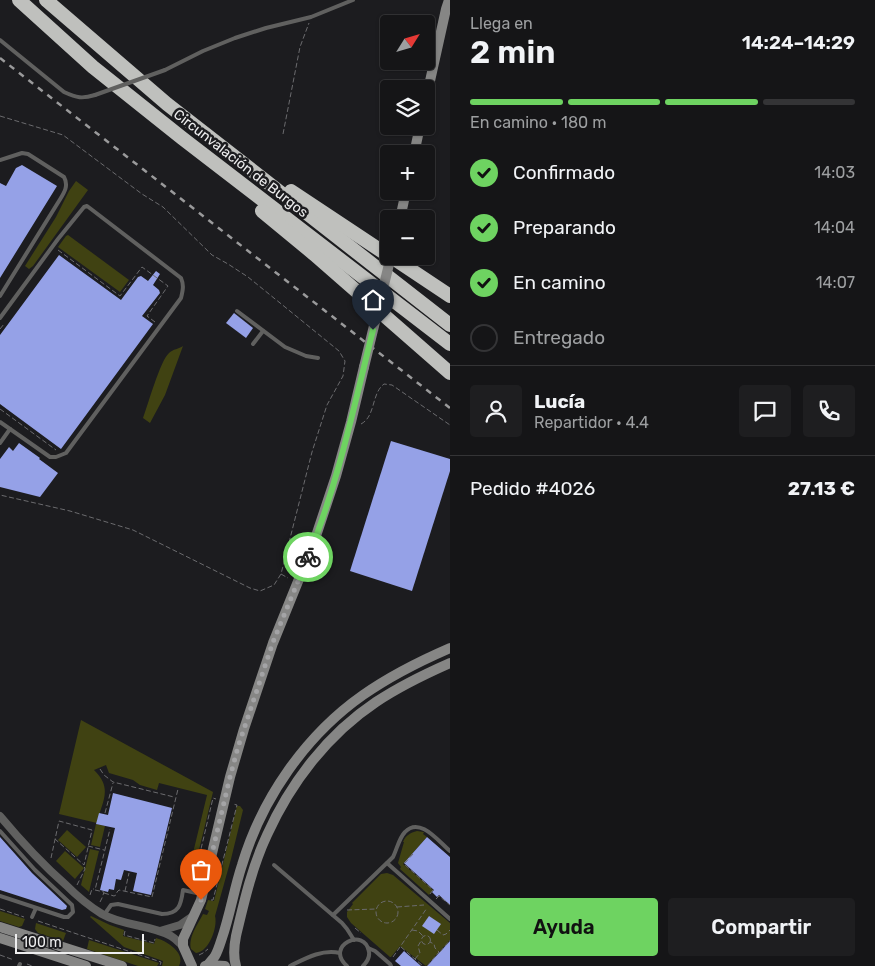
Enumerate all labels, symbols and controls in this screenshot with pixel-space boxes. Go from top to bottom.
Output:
text: Llega en [470,14,533,33]
north arrow [380,15,435,70]
map controls [380,15,435,265]
text: 14:24–14:29 [742,31,855,54]
text: 2 min [470,33,555,71]
button: layers [380,80,435,135]
street label: Circunvalación de Burgos [170,106,311,221]
text: En camino · 180 m [470,113,606,132]
button: + [380,145,435,200]
icon: check [470,159,498,187]
text: Confirmado [513,161,615,184]
text: 14:03 [814,163,855,182]
button: − [380,210,435,265]
icon: check [470,214,498,242]
text: Preparando [513,216,616,239]
text: 14:04 [814,218,855,237]
icon: check [470,269,498,297]
text: En camino [513,271,606,294]
text: 14:07 [816,273,855,292]
pin [352,279,394,330]
icon: home [359,286,387,314]
text: Entregado [513,326,605,349]
button: person [470,385,522,437]
button: chat [739,385,791,437]
button: phone [803,385,855,437]
text: Lucía [534,390,585,413]
text: Repartidor · 4.4 [534,413,649,432]
text: Pedido #4026 [470,477,595,500]
text: 27.13 € [788,477,855,500]
courier [283,532,333,582]
icon: bike [294,543,322,571]
pin [180,849,222,900]
icon: bag [187,856,215,884]
button: Ayuda [470,898,658,956]
button: Compartir [668,898,855,956]
scale bar [15,931,144,954]
text: 100 m [22,934,62,951]

